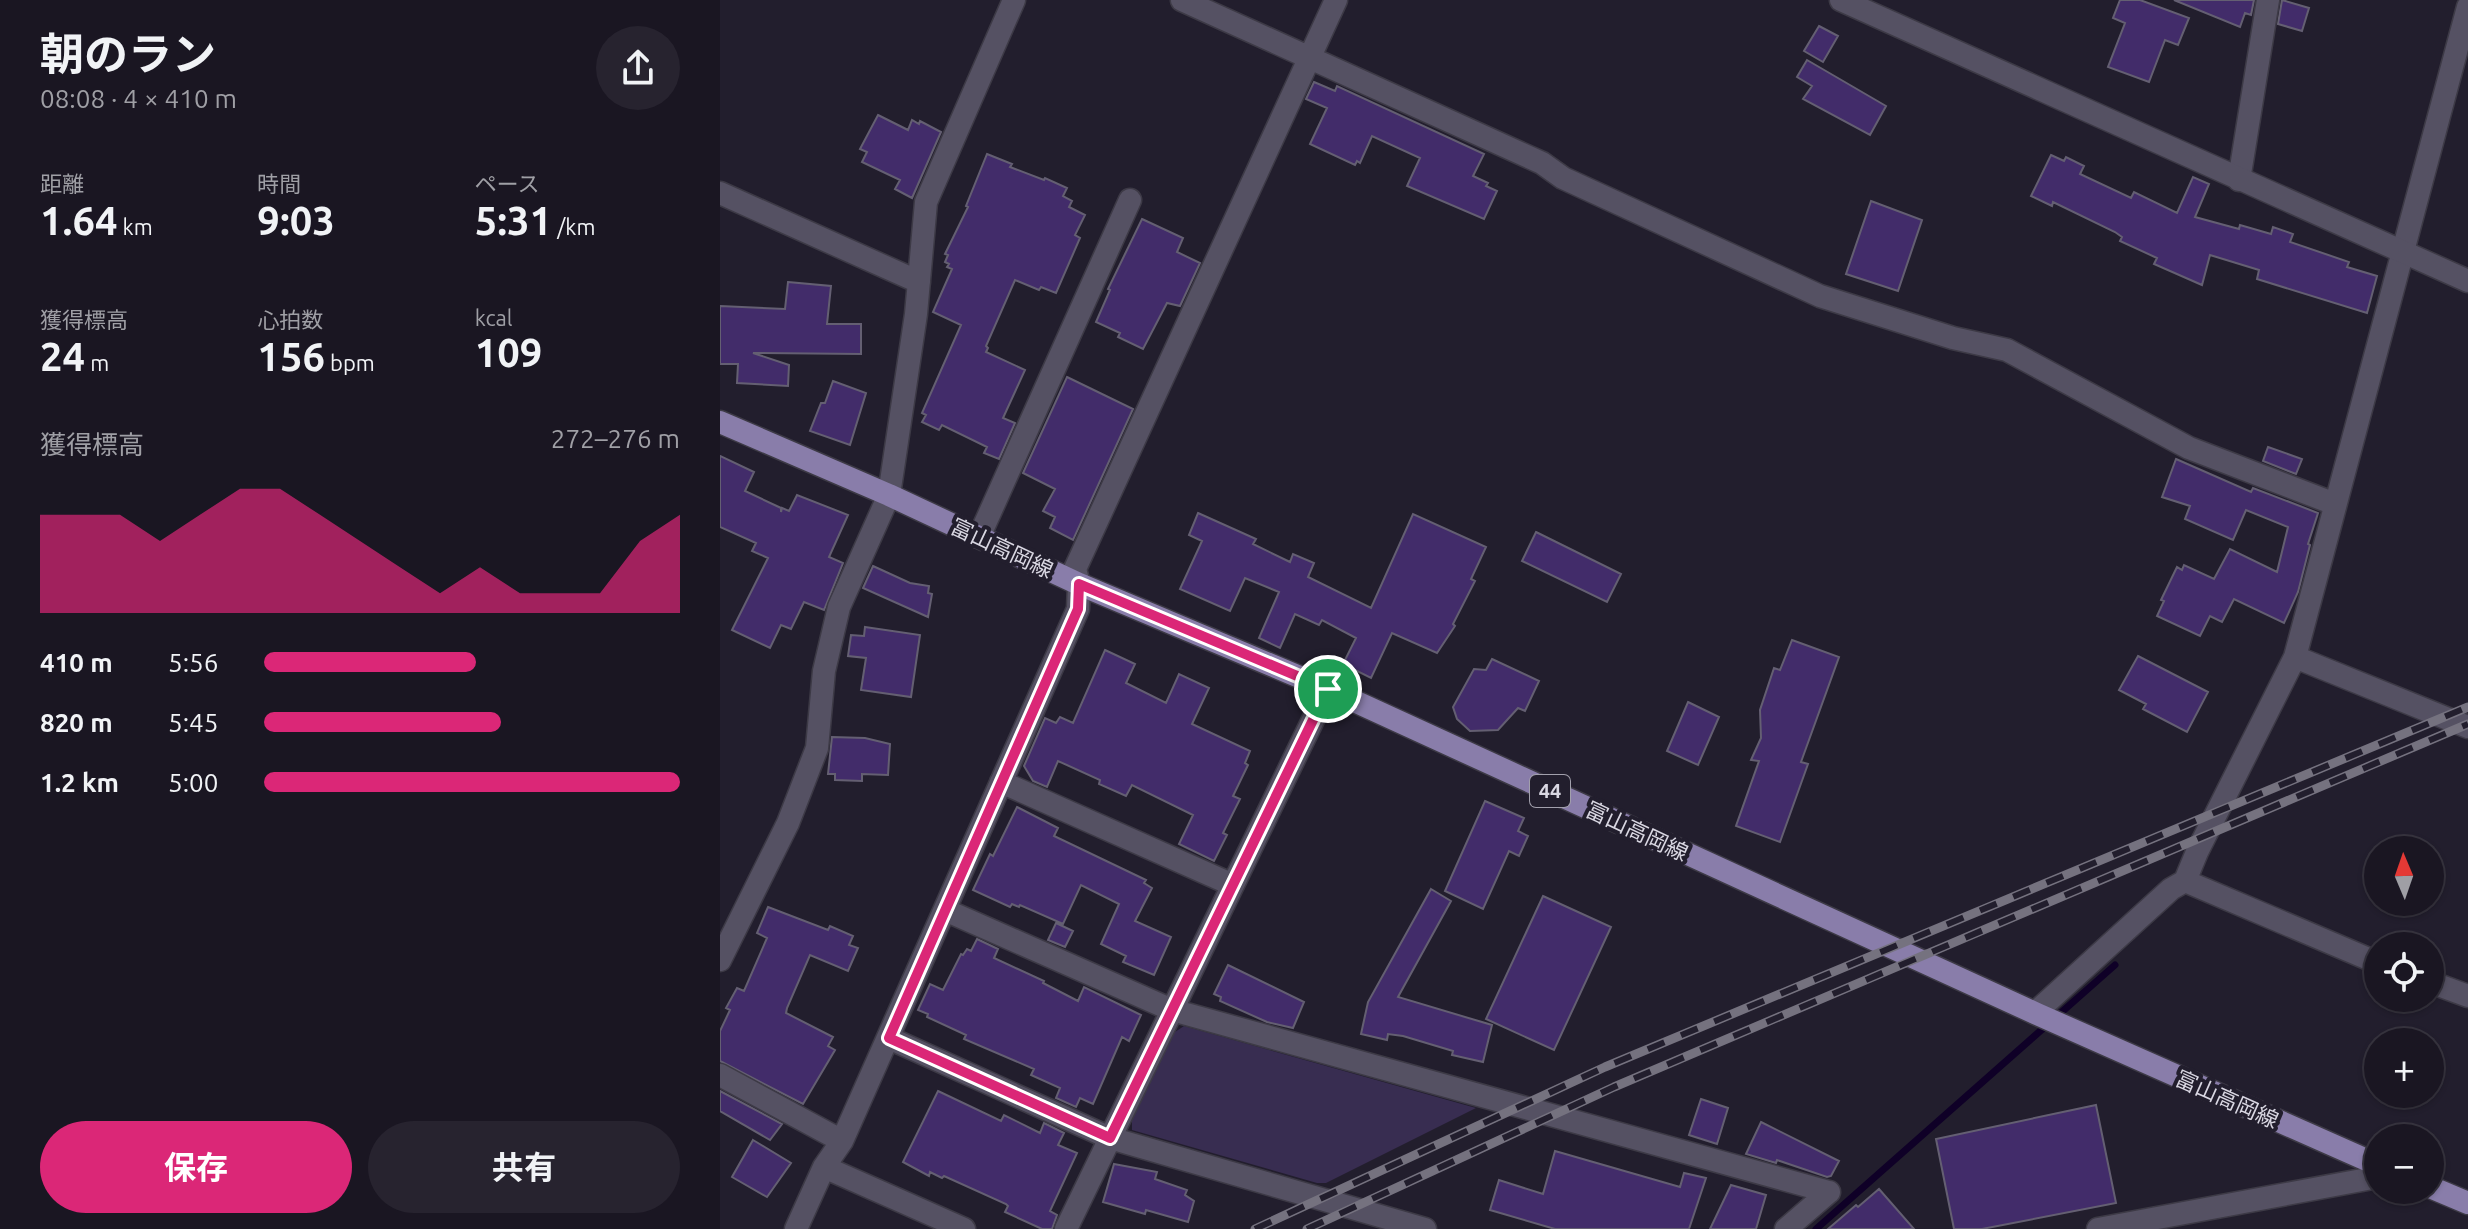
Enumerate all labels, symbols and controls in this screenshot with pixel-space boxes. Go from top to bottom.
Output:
button: share [596,26,680,110]
text: 朝のラン [40,29,216,78]
text: 08:08 · 4 × 410 m [40,84,237,113]
text: 距離 [40,171,84,196]
text: 時間 [257,171,301,196]
text: ペース [475,171,540,196]
text: 1.64 [40,198,118,243]
text: 9:03 [257,198,335,243]
text: 5:31 [475,198,552,243]
text: km [118,214,153,239]
text: /km [552,214,595,239]
text: kcal [475,305,513,330]
text: 獲得標高 [40,307,128,332]
text: 心拍数 [257,307,323,332]
text: 109 [475,330,542,375]
text: 24 [40,334,85,379]
text: 156 [257,334,325,379]
text: m [85,350,109,375]
text: bpm [325,350,375,375]
text: 272–276 m [551,424,680,453]
text: 獲得標高 [40,430,144,459]
street label: 富山高岡線 [947,513,1057,582]
text: 410 m [40,648,113,677]
text: 5:56 [168,648,218,677]
pin [1294,655,1362,723]
icon: arrive [1306,667,1350,711]
text: 820 m [40,708,113,737]
text: 5:45 [168,708,218,737]
text: 1.2 km [40,768,119,797]
text: 5:00 [168,768,218,797]
road number: 44 [1530,775,1570,807]
street label: 富山高岡線 [1582,796,1692,865]
north arrow [2364,836,2444,916]
map controls [2364,836,2444,1204]
button: locate [2364,932,2444,1012]
button: + [2364,1028,2444,1108]
street label: 富山高岡線 [2172,1065,2283,1132]
button: 保存 [40,1121,352,1213]
button: 共有 [368,1121,680,1213]
button: − [2364,1124,2444,1204]

